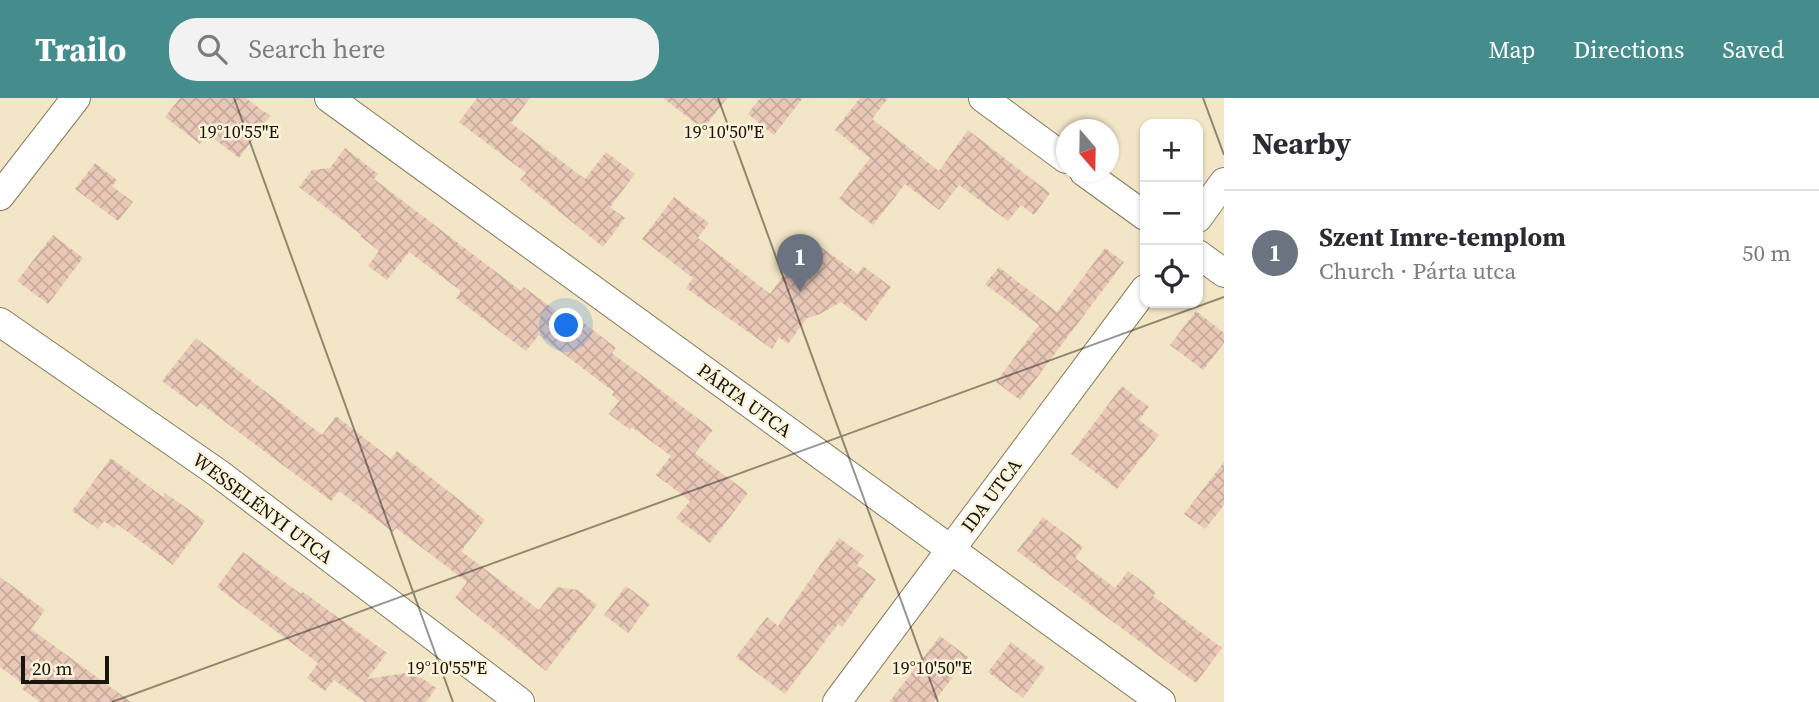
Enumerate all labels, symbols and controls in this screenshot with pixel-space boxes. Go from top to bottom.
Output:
search box [169,18,659,81]
text: Trailo [35,27,127,72]
icon: search [193,30,231,68]
text: Search here [249,31,386,67]
text: Map [1488,33,1535,66]
text: Directions [1573,33,1684,66]
text: Saved [1722,33,1784,66]
text: 19°10'55"E [199,119,279,144]
text: 19°10'50"E [684,119,764,144]
north arrow [1056,119,1119,182]
map controls [1140,119,1203,308]
button: + [1140,119,1203,182]
text: Nearby [1252,123,1351,164]
button: − [1140,182,1203,245]
text: Szent Imre-templom [1319,219,1566,255]
pin: 1 [777,234,823,292]
text: 1 [1269,237,1281,269]
text: 50 m [1742,237,1791,269]
button: locate [1140,245,1203,308]
text: Church · Párta utca [1319,255,1516,287]
your location [549,308,583,342]
street label: PÁRTA UTCA [692,357,798,443]
street label: WESSELÉNYI UTCA [187,447,339,570]
street label: IDA UTCA [955,453,1027,537]
scale bar [21,653,108,685]
text: 20 m [32,655,73,681]
text: 19°10'55"E [407,655,487,680]
text: 19°10'50"E [892,655,972,680]

